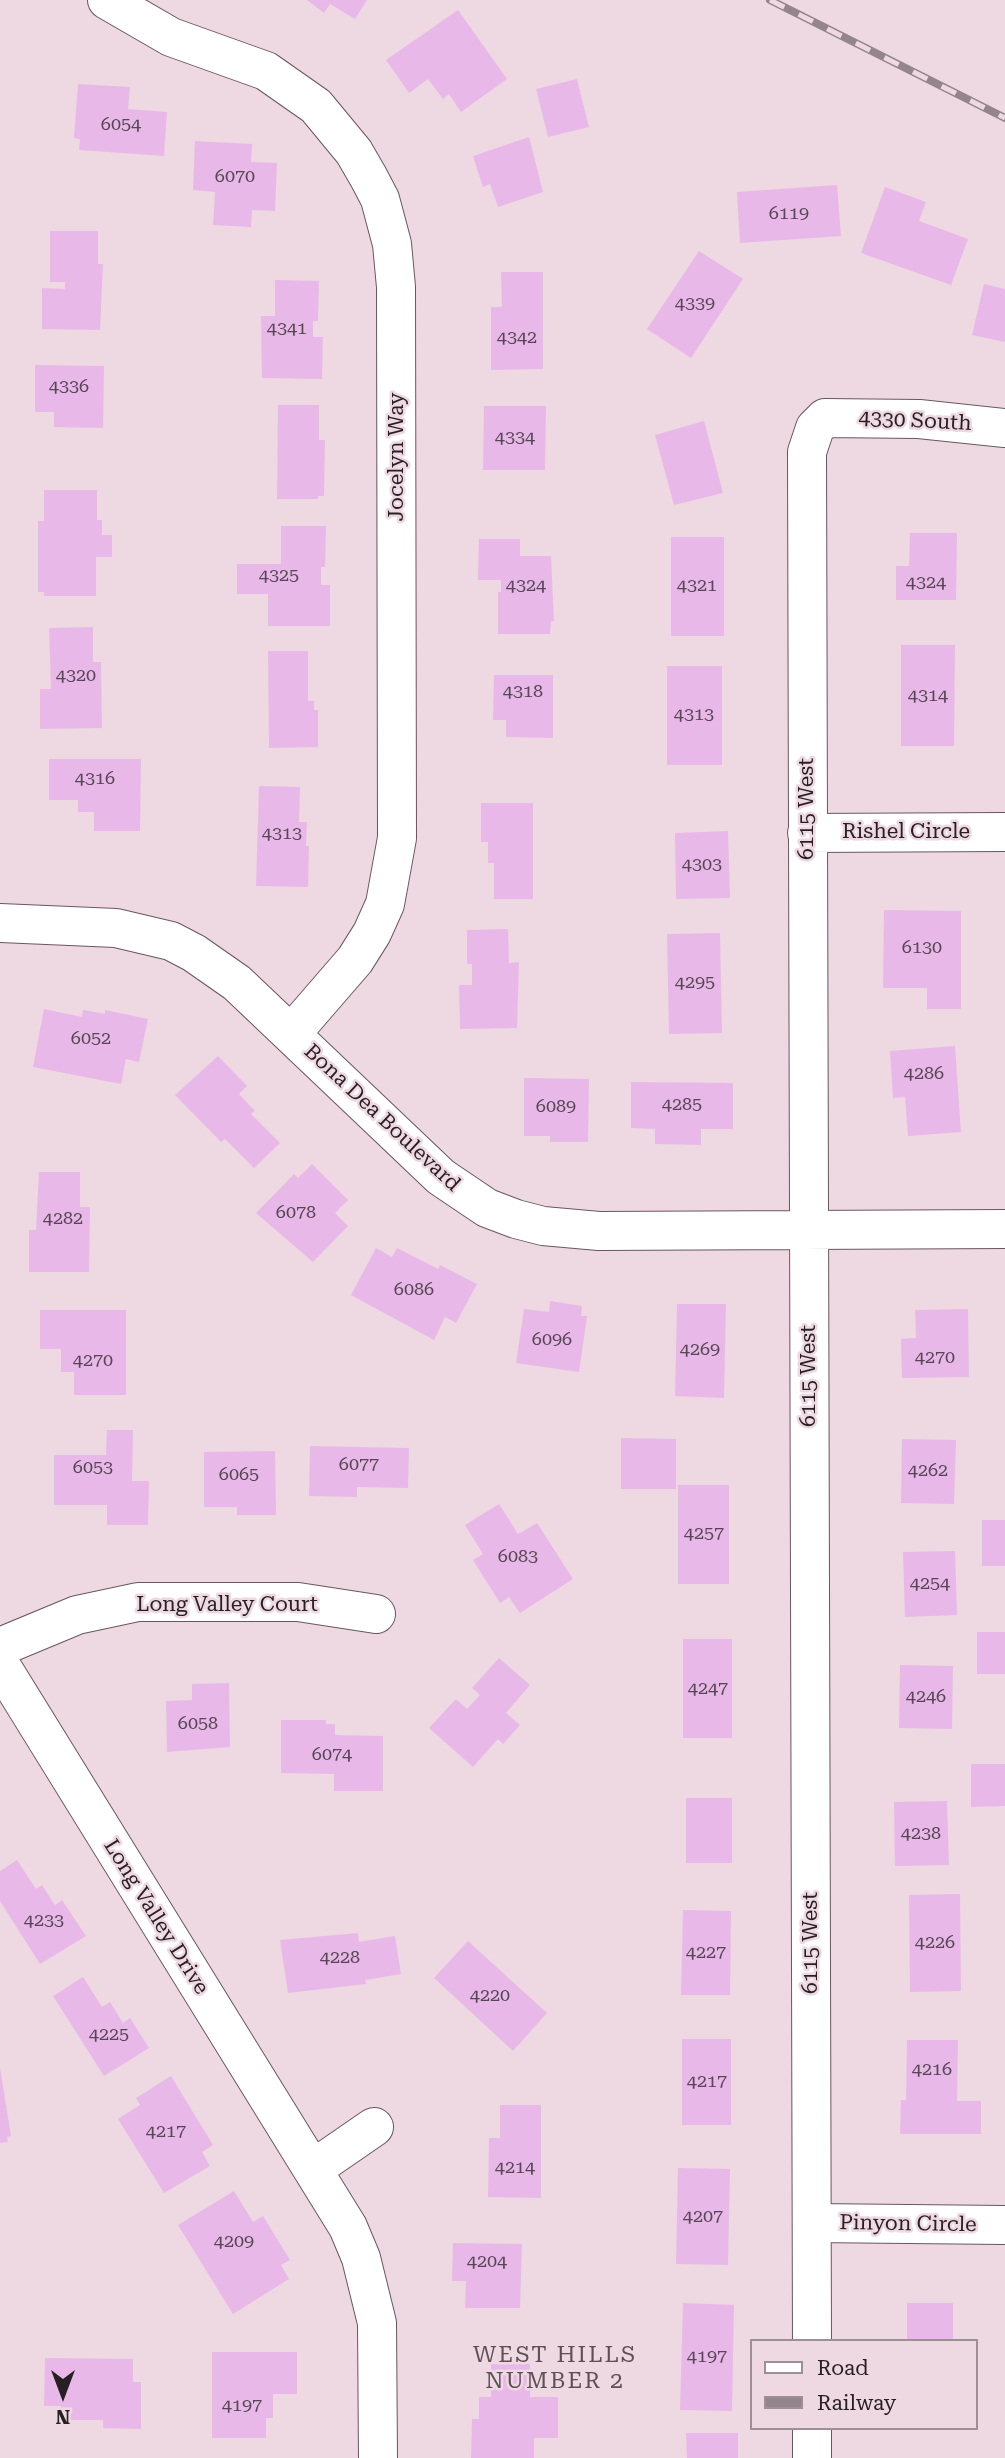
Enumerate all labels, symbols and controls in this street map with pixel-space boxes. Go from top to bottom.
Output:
house number: 6054 [101,114,141,136]
house number: 6070 [215,166,255,188]
house number: 6119 [769,203,809,225]
house number: 4339 [675,293,715,315]
house number: 4341 [267,318,307,340]
house number: 4342 [497,327,537,349]
house number: 4336 [49,376,89,398]
street label: Jocelyn Way [384,393,410,521]
street label: 4330 South [858,405,972,437]
house number: 4334 [495,427,535,449]
house number: 4325 [259,565,299,587]
house number: 4324 [906,572,946,594]
house number: 4324 [506,575,546,597]
house number: 4321 [677,575,717,597]
house number: 4320 [56,665,96,687]
house number: 4318 [503,681,543,703]
house number: 4314 [908,685,948,707]
house number: 4313 [674,704,714,726]
street label: 6115 West [794,758,820,860]
house number: 4316 [75,768,115,790]
street label: Rishel Circle [842,819,970,845]
house number: 4313 [262,823,302,845]
house number: 4303 [682,854,722,876]
house number: 6130 [902,937,942,959]
house number: 4295 [675,972,715,994]
house number: 6052 [71,1028,111,1050]
street label: Bona Dea Boulevard [299,1039,465,1197]
house number: 4286 [904,1063,944,1085]
house number: 4285 [662,1094,702,1116]
house number: 6089 [536,1096,576,1118]
house number: 6078 [276,1202,316,1224]
house number: 4282 [43,1208,83,1230]
house number: 6086 [394,1279,434,1301]
street label: 6115 West [796,1325,822,1427]
house number: 6096 [532,1329,572,1351]
house number: 4269 [680,1339,720,1361]
house number: 4270 [915,1347,955,1369]
house number: 4270 [73,1350,113,1372]
house number: 6077 [339,1454,379,1476]
house number: 6053 [73,1457,113,1479]
house number: 4262 [908,1460,948,1482]
house number: 6065 [219,1464,259,1486]
house number: 4257 [684,1523,724,1545]
house number: 6083 [498,1546,538,1568]
house number: 4254 [910,1573,950,1595]
street label: Long Valley Court [136,1592,318,1618]
house number: 4247 [688,1678,728,1700]
house number: 4246 [906,1686,946,1708]
house number: 6058 [178,1713,218,1735]
house number: 6074 [312,1744,352,1766]
house number: 4238 [901,1823,941,1845]
street label: Long Valley Drive [98,1835,214,1999]
street label: 6115 West [798,1892,824,1994]
house number: 4233 [24,1910,64,1932]
house number: 4226 [915,1932,955,1954]
house number: 4227 [686,1942,726,1964]
house number: 4228 [320,1947,360,1969]
house number: 4220 [470,1985,510,2007]
house number: 4225 [89,2024,129,2046]
house number: 4216 [912,2059,952,2081]
house number: 4217 [687,2071,727,2093]
house number: 4217 [146,2121,186,2143]
house number: 4214 [495,2157,535,2179]
house number: 4207 [683,2206,723,2228]
street label: Pinyon Circle [839,2210,977,2238]
house number: 4209 [214,2231,254,2253]
house number: 4204 [467,2251,507,2273]
legend [750,2339,977,2430]
district label: WEST HILLS NUMBER 2 [474,2341,636,2395]
house number: 4197 [687,2346,727,2368]
text: Road [817,2356,869,2380]
north arrow [28,2360,98,2430]
text: Railway [817,2391,896,2415]
house number: 4197 [222,2395,262,2417]
text: N [56,2405,70,2428]

